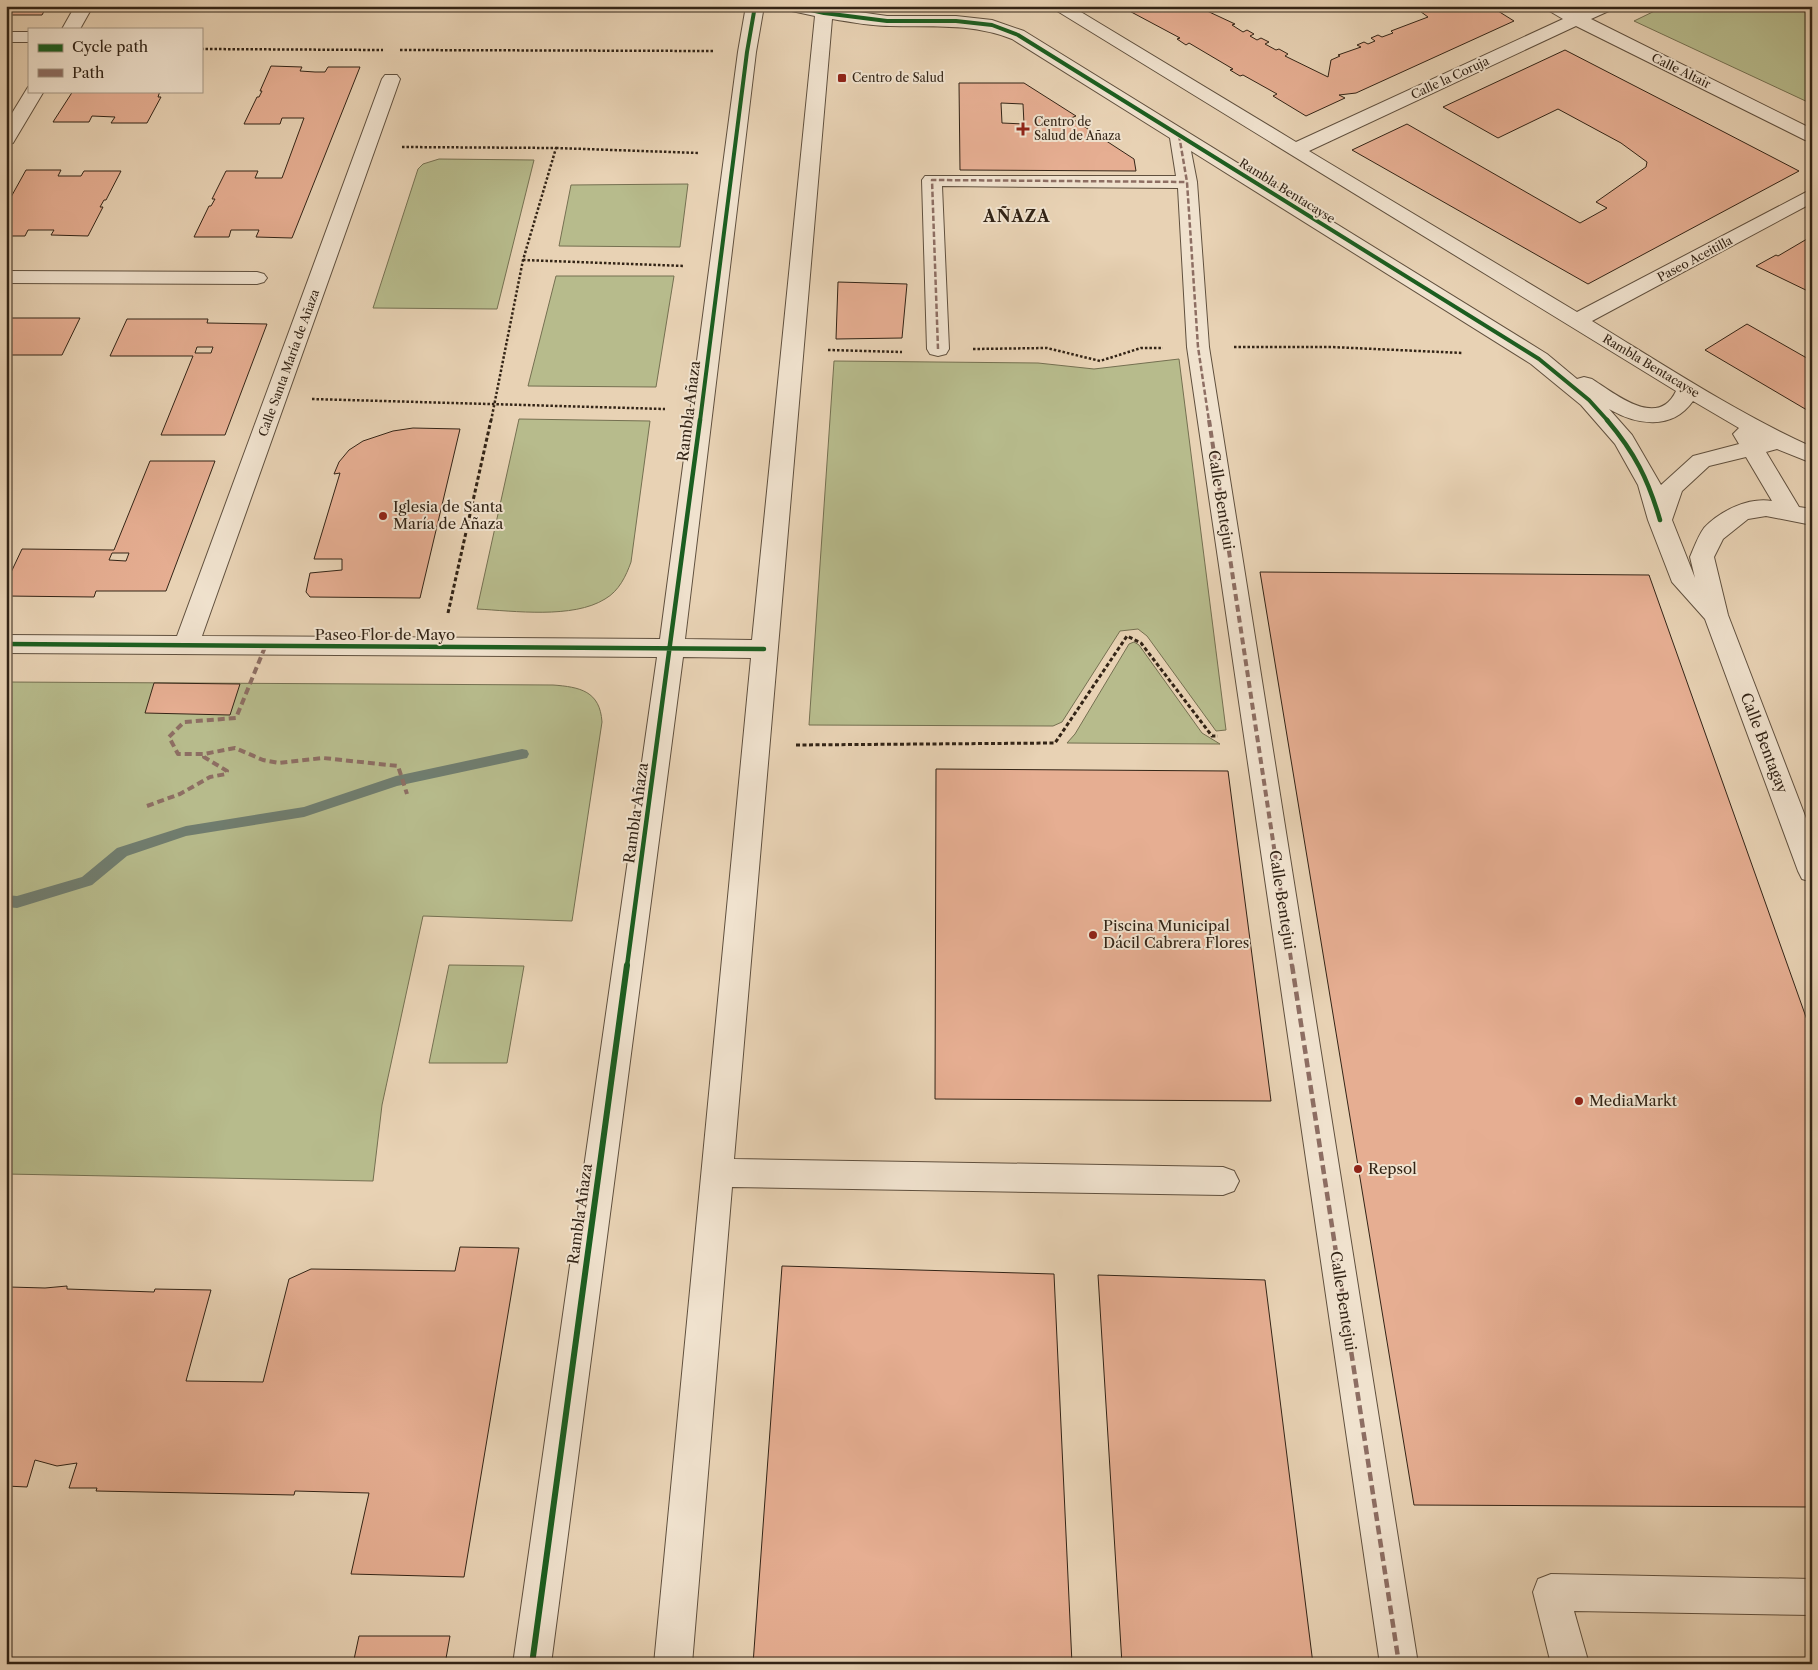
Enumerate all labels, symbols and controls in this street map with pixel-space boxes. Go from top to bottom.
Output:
legend [28,28,202,92]
text: Cycle path [72,37,149,56]
street label: Calle Altair [1649,50,1713,91]
street label: Calle la Coruja [1408,53,1492,102]
text: Path [72,63,105,82]
place label: Centro de Salud [852,70,945,85]
marker: Centro de Salud [836,72,848,84]
place label: Centro de Salud de Añaza [1034,114,1121,143]
marker: Centro de Salud de Añaza [1016,122,1030,136]
street label: Rambla Bentacayse [1236,155,1338,226]
district label: AÑAZA [982,206,1051,226]
street label: Paseo Aceitilla [1655,232,1735,285]
street label: Calle Santa María de Añaza [255,287,322,438]
street label: Rambla Bentacayse [1600,331,1703,401]
street label: Rambla Añaza [673,359,704,462]
street label: Calle Bentejui [1204,449,1239,552]
place label: Iglesia de Santa María de Añaza [393,497,503,533]
marker: Iglesia de Santa María de Añaza [377,510,389,522]
street label: Paseo Flor de Mayo [315,625,455,644]
street label: Calle Bentagay [1737,690,1793,796]
street label: Rambla Añaza [619,761,652,864]
street label: Calle Bentejui [1265,849,1300,952]
place label: Piscina Municipal Dácil Cabrera Flores [1103,916,1249,952]
marker: Piscina Municipal Dácil Cabrera Flores [1087,929,1099,941]
place label: MediaMarkt [1589,1091,1678,1110]
marker: MediaMarkt [1573,1095,1585,1107]
place label: Repsol [1368,1159,1417,1178]
street label: Rambla Añaza [563,1162,596,1265]
marker: Repsol [1352,1163,1364,1175]
street label: Calle Bentejui [1326,1250,1361,1353]

